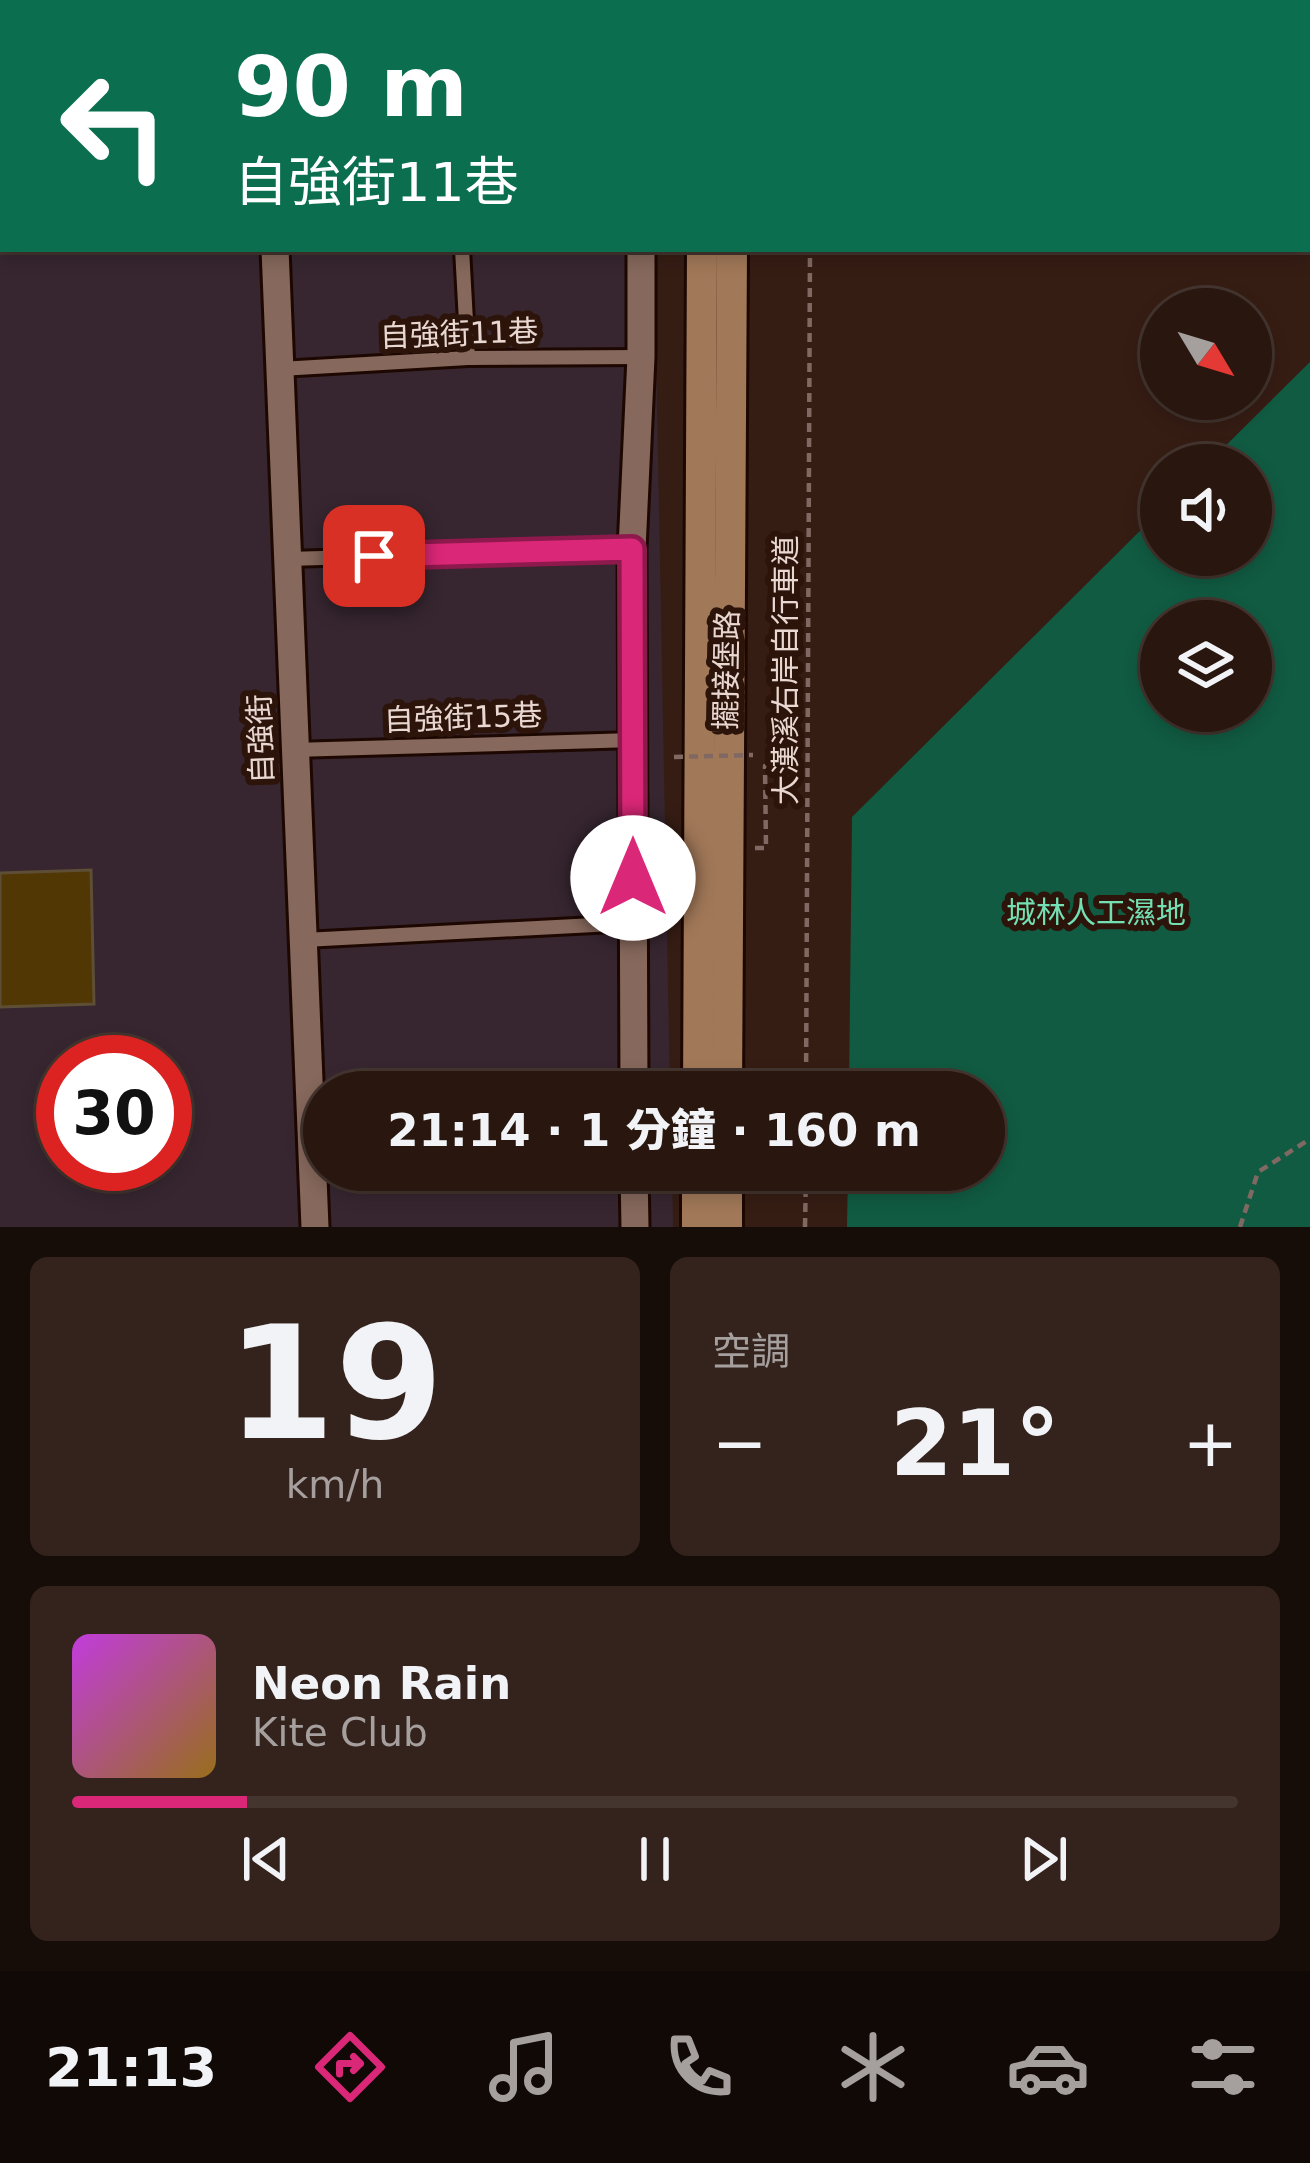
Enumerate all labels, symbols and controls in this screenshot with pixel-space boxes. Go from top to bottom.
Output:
text: 90 m [234,38,468,136]
icon: left [36,48,192,204]
text: 自強街11巷 [234,151,519,214]
north arrow [1140,288,1272,420]
map controls [1140,288,1272,732]
street label: 自強街11巷 [379,313,539,354]
button: sound [1140,444,1272,576]
pin [323,505,425,607]
icon: arrive [341,523,407,589]
street label: 大漢溪右岸自行車道 [768,535,803,805]
button: layers [1140,600,1272,732]
street label: 擺接堡路 [708,610,745,730]
street label: 自強街 [241,693,280,785]
street label: 自強街15巷 [383,697,543,738]
position arrow [570,815,696,941]
park label: 城林人工濕地 [1006,895,1186,930]
speed limit sign: 30 [36,1035,192,1191]
text: 21:14 · 1 分鐘 · 160 m [387,1104,921,1157]
text: 19 [226,1293,444,1475]
text: 空調 [712,1329,790,1374]
text: 21° [890,1391,1060,1496]
text: − [712,1405,767,1482]
text: + [1183,1405,1238,1482]
text: km/h [286,1462,384,1507]
text: Neon Rain [252,1657,511,1710]
text: Kite Club [252,1710,428,1755]
icon: previous [233,1826,299,1892]
icon: pause [622,1826,688,1892]
icon: next [1011,1826,1077,1892]
icon: directions [308,2025,392,2109]
icon: music [482,2025,566,2109]
icon: phone [657,2025,741,2109]
icon: climate [831,2025,915,2109]
icon: car [1006,2025,1090,2109]
icon: filters [1181,2025,1265,2109]
text: 21:13 [45,2036,217,2099]

